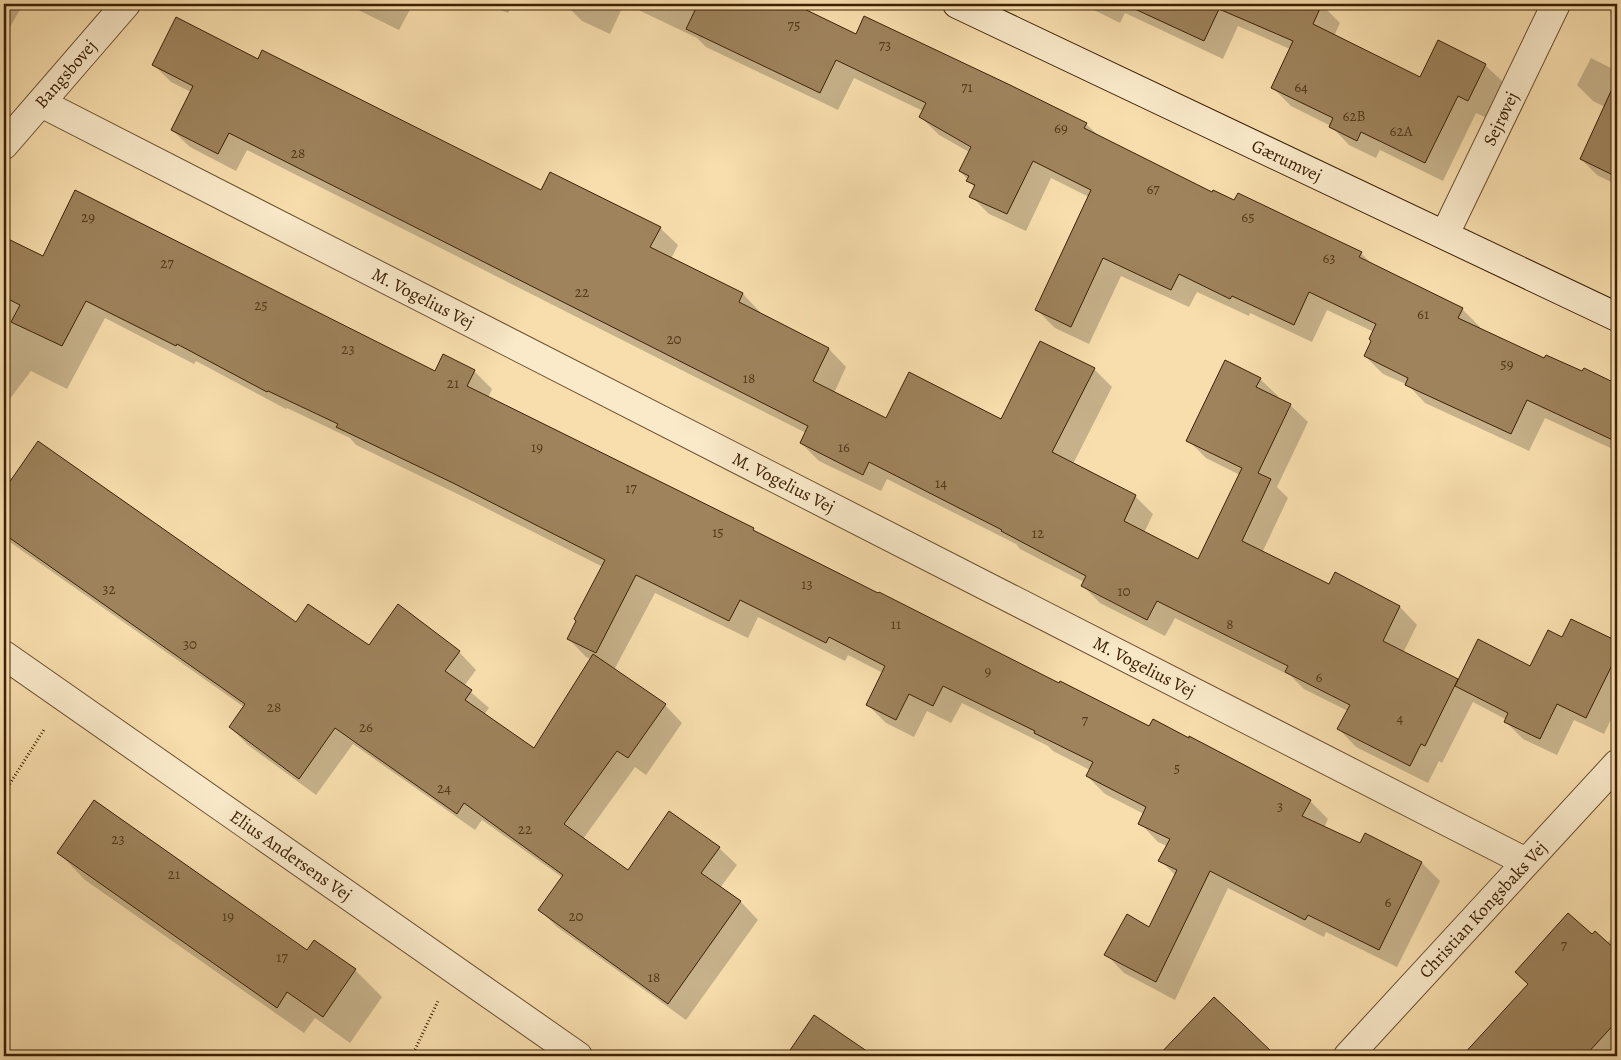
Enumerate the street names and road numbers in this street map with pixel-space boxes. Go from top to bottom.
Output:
street label: Bangsbovej [29,35,102,113]
street label: Sejrøvej [1477,88,1524,150]
street label: Gærumvej [1248,133,1326,187]
street label: M. Vogelius Vej [368,262,478,334]
street label: M. Vogelius Vej [728,446,839,519]
street label: M. Vogelius Vej [1089,631,1200,703]
street label: Elius Andersens Vej [225,804,357,906]
street label: Christian Kongsbaks Vej [1414,836,1552,983]

